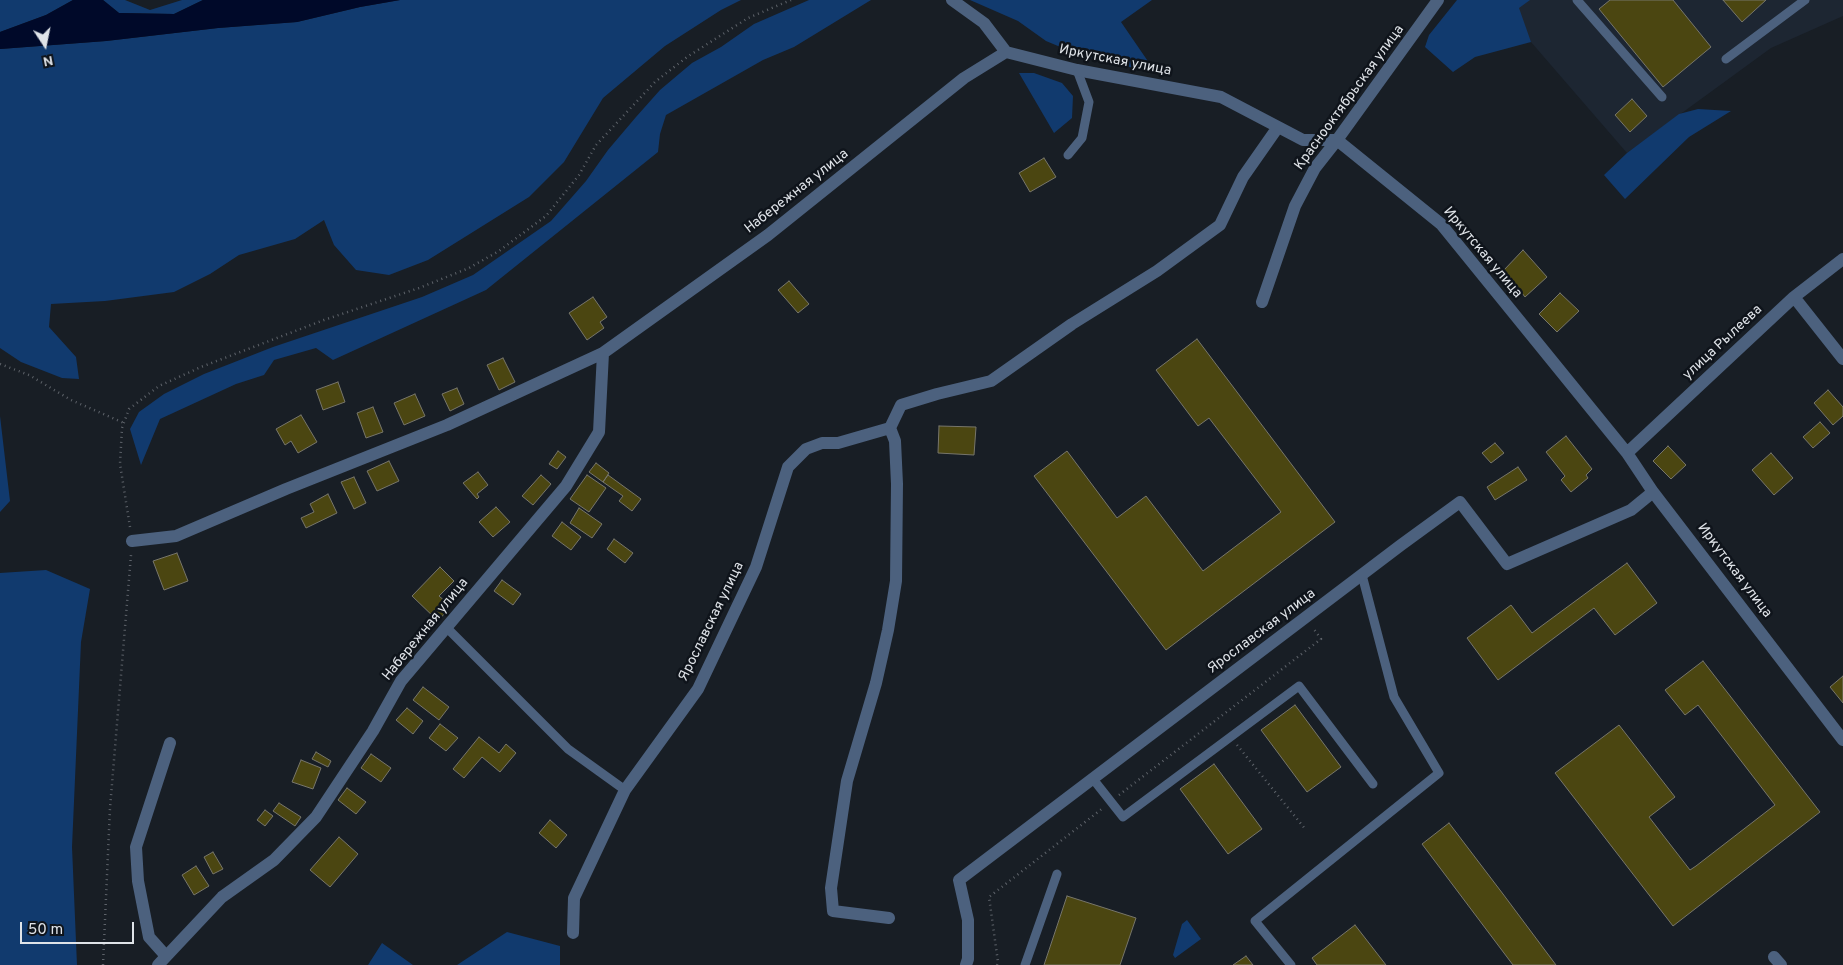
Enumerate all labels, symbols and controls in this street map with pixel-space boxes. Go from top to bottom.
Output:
north arrow [20,20,70,70]
street label: Краснооктябрьская улица [1292,22,1408,174]
street label: Иркутская улица [1058,42,1172,80]
text: N [41,51,55,70]
street label: Набережная улица [742,146,852,238]
street label: Иркутская улица [1439,204,1525,302]
street label: улица Рылеева [1680,302,1766,384]
street label: Иркутская улица [1693,520,1775,622]
street label: Ярославская улица [676,560,748,684]
street label: Набережная улица [379,575,473,685]
street label: Ярославская улица [1205,586,1319,678]
scale bar [22,912,136,944]
text: 50 m [28,921,63,940]

